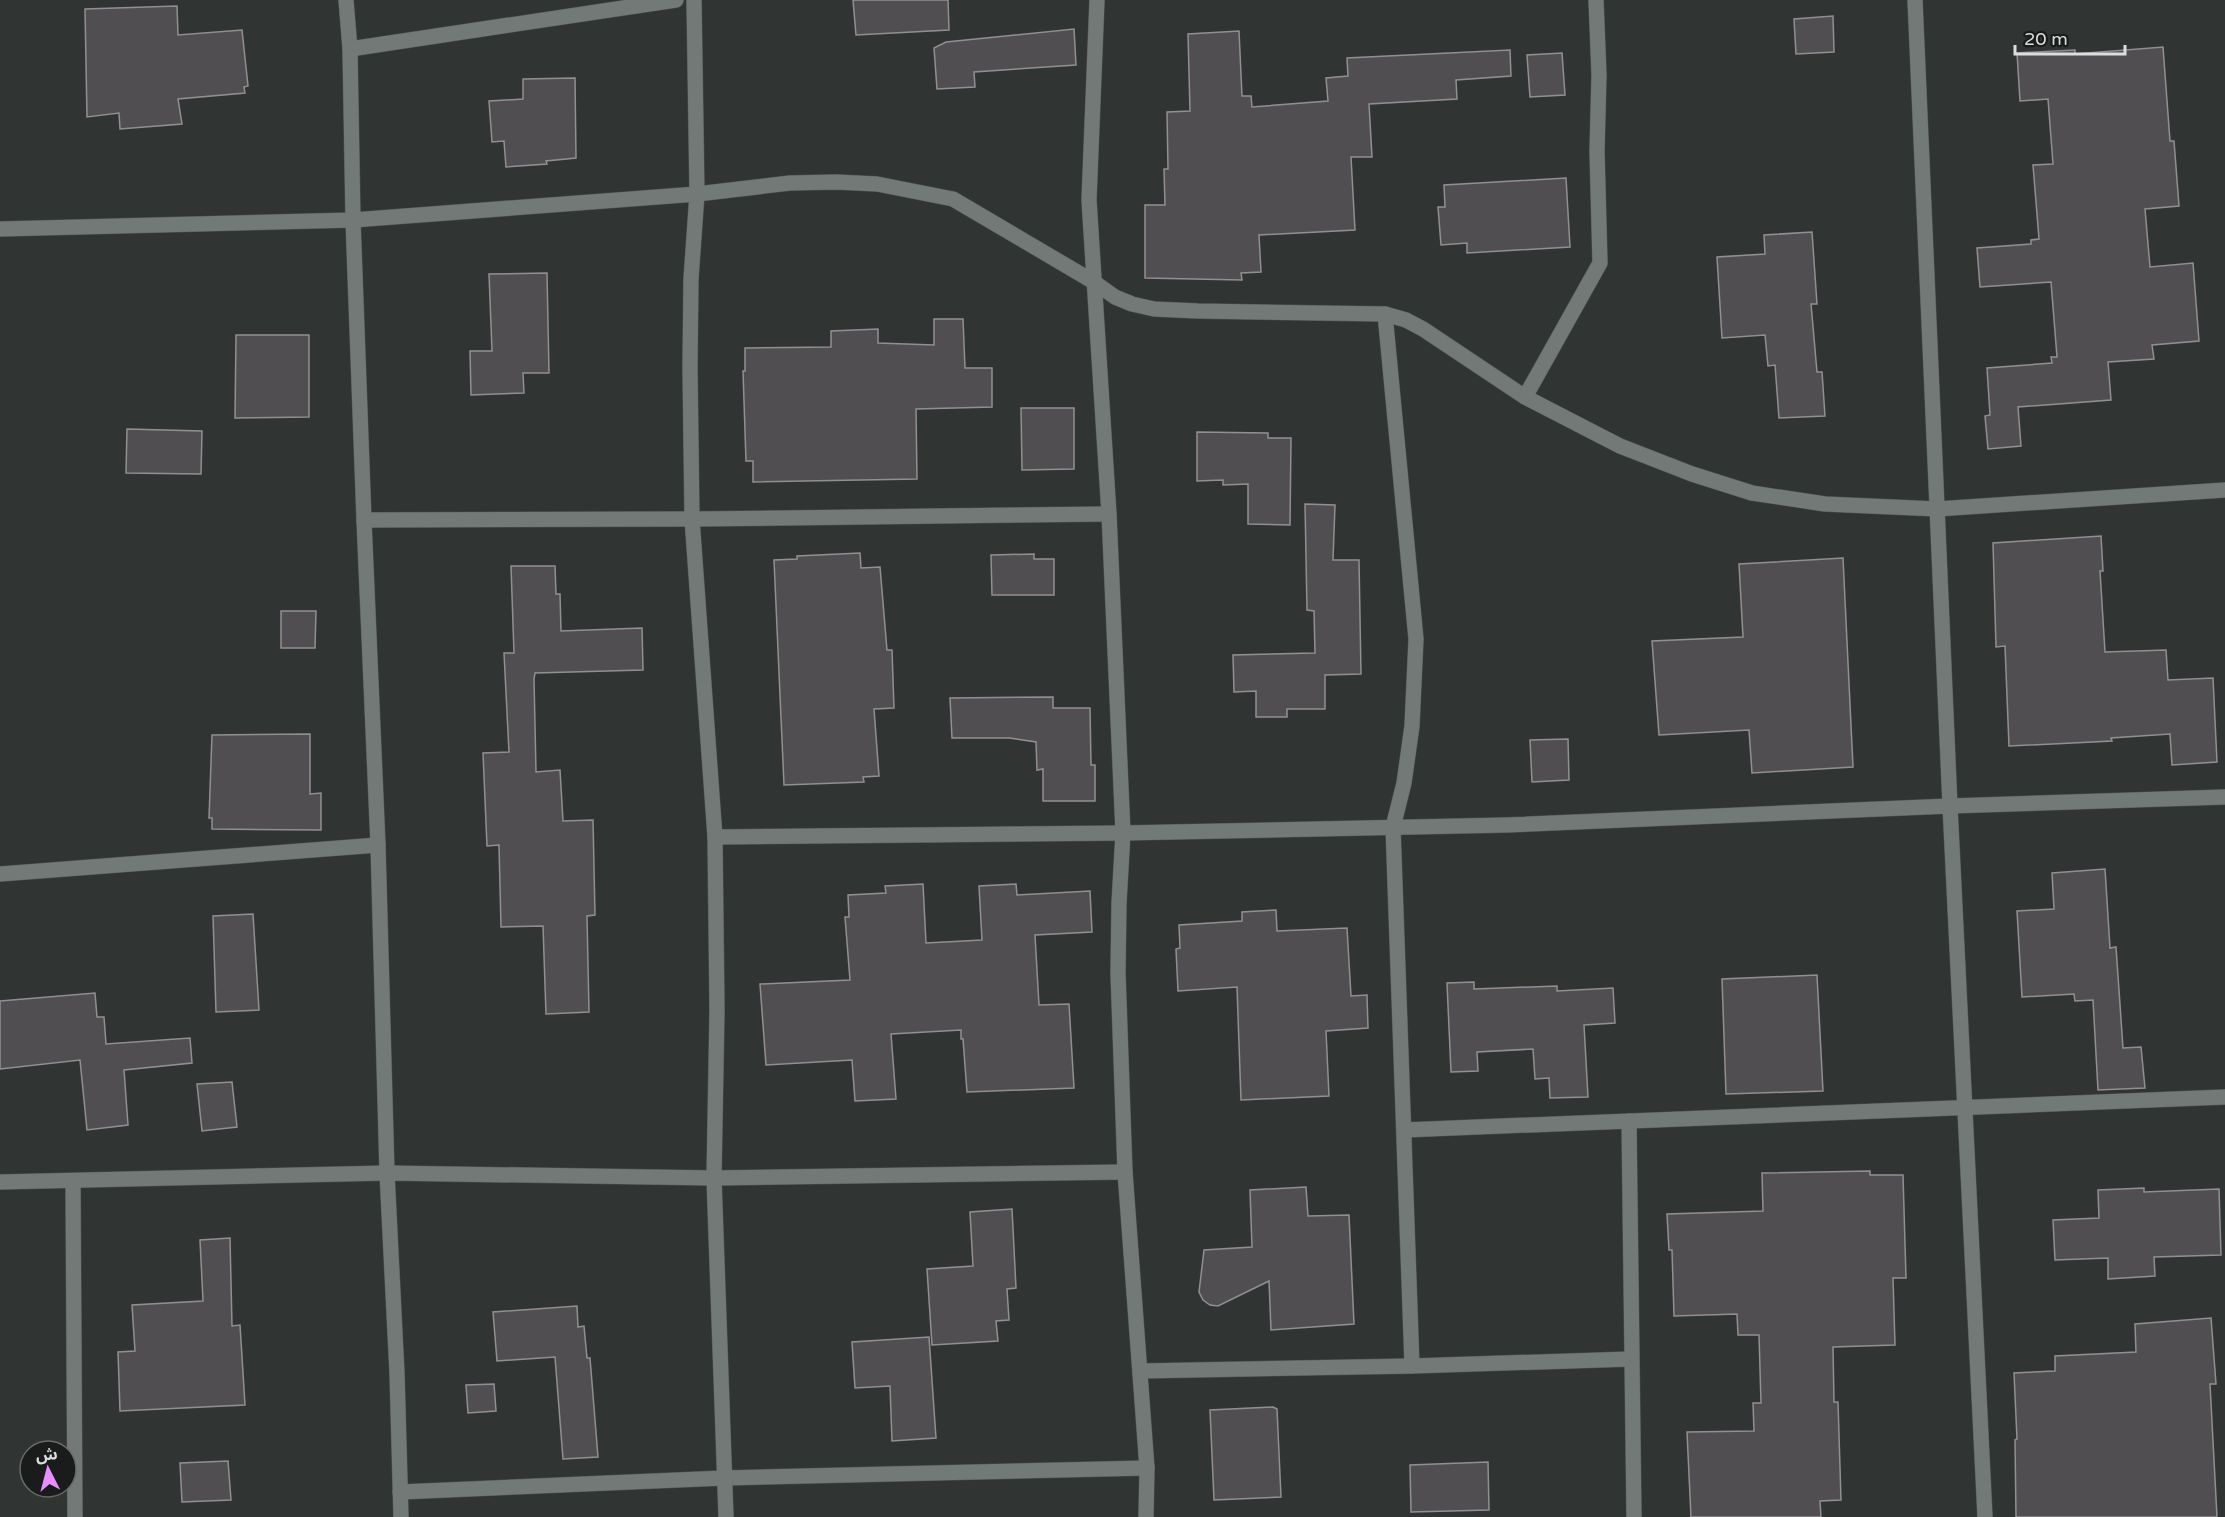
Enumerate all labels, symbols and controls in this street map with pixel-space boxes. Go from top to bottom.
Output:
scale bar [2015,18,2124,56]
text: 20 m [2024,28,2068,50]
north arrow [18,1439,78,1499]
text: ش [35,1444,59,1466]

